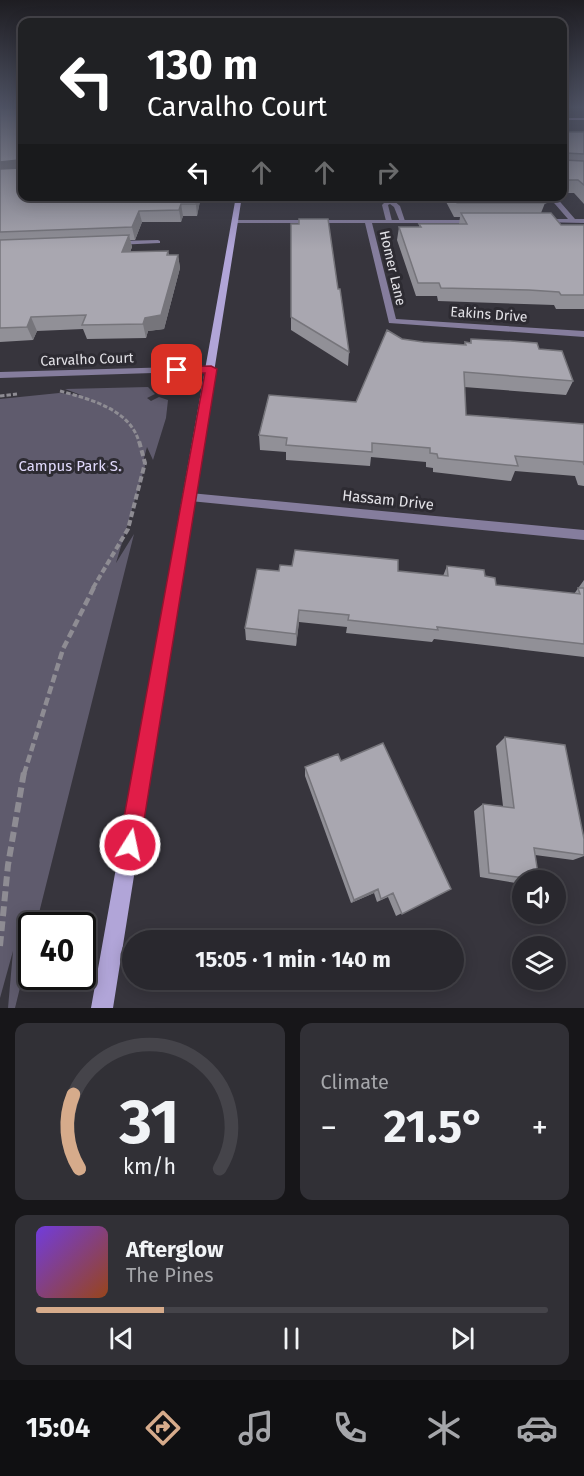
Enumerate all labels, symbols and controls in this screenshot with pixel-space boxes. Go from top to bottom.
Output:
text: 130 m [147,40,258,90]
icon: left [48,42,126,120]
text: Carvalho Court [147,91,327,123]
icon: left [182,156,215,189]
icon: ahead [245,156,278,189]
icon: ahead [308,156,341,189]
icon: right [371,156,404,189]
street label: Homer Lane [376,229,409,307]
street label: Eakins Drive [450,303,528,326]
pin [151,344,202,395]
street label: Carvalho Court [40,349,135,370]
icon: arrive [160,353,193,386]
park label: Campus Park S. [18,457,122,475]
street label: Hassam Drive [341,486,435,514]
position arrow [98,813,162,877]
map controls [512,870,566,990]
button: sound [512,870,566,924]
speed limit sign: 40 [18,912,96,990]
button: layers [512,936,566,990]
text: 15:05 · 1 min · 140 m [195,946,391,973]
text: Climate [321,1070,389,1094]
text: 31 [119,1085,180,1160]
text: 21.5° [384,1100,485,1154]
text: − [321,1108,337,1148]
text: + [532,1108,548,1148]
text: km/h [123,1154,176,1180]
text: Afterglow [126,1236,223,1263]
text: The Pines [126,1263,213,1287]
icon: previous [105,1322,138,1355]
icon: pause [275,1322,308,1355]
icon: next [446,1322,479,1355]
icon: directions [142,1407,184,1449]
icon: music [235,1407,277,1449]
icon: phone [329,1407,371,1449]
icon: climate [423,1407,465,1449]
icon: car [516,1407,558,1449]
text: 15:04 [26,1412,90,1444]

